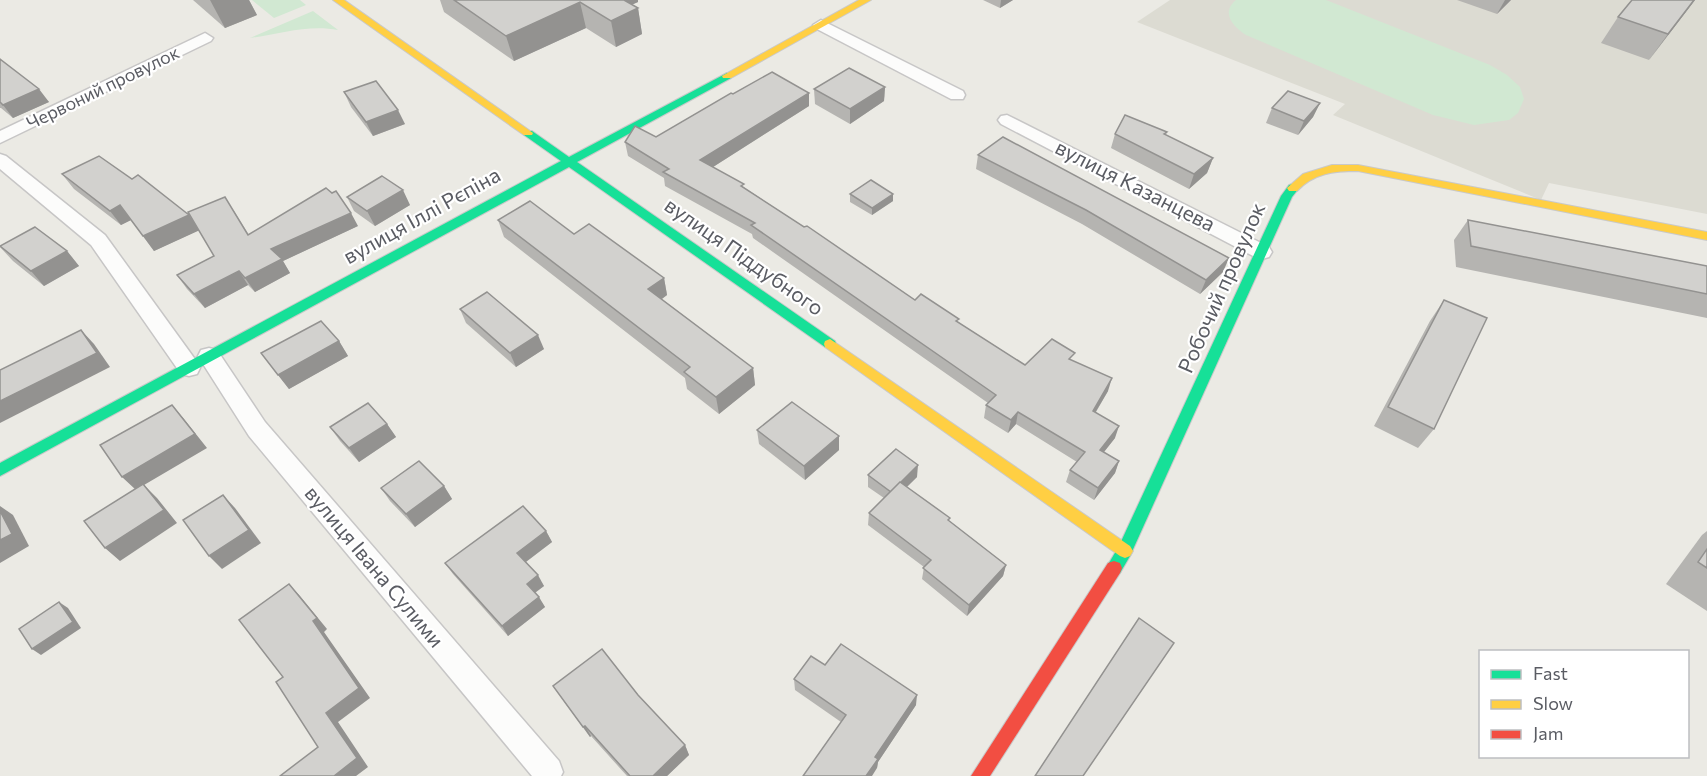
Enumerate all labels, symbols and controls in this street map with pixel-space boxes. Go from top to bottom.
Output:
street label: Червоний провулок [23,40,183,134]
street label: вулиця Казанцева [1052,134,1220,236]
street label: вулиця Іллі Рєпіна [338,161,504,268]
street label: вулиця Піддубного [661,192,829,320]
street label: Робочий провулок [1172,198,1269,376]
street label: вулиця Івана Сулими [300,480,450,652]
legend [1479,650,1689,758]
text: Fast [1533,662,1568,684]
text: Slow [1533,692,1573,714]
text: Jam [1533,722,1563,744]

